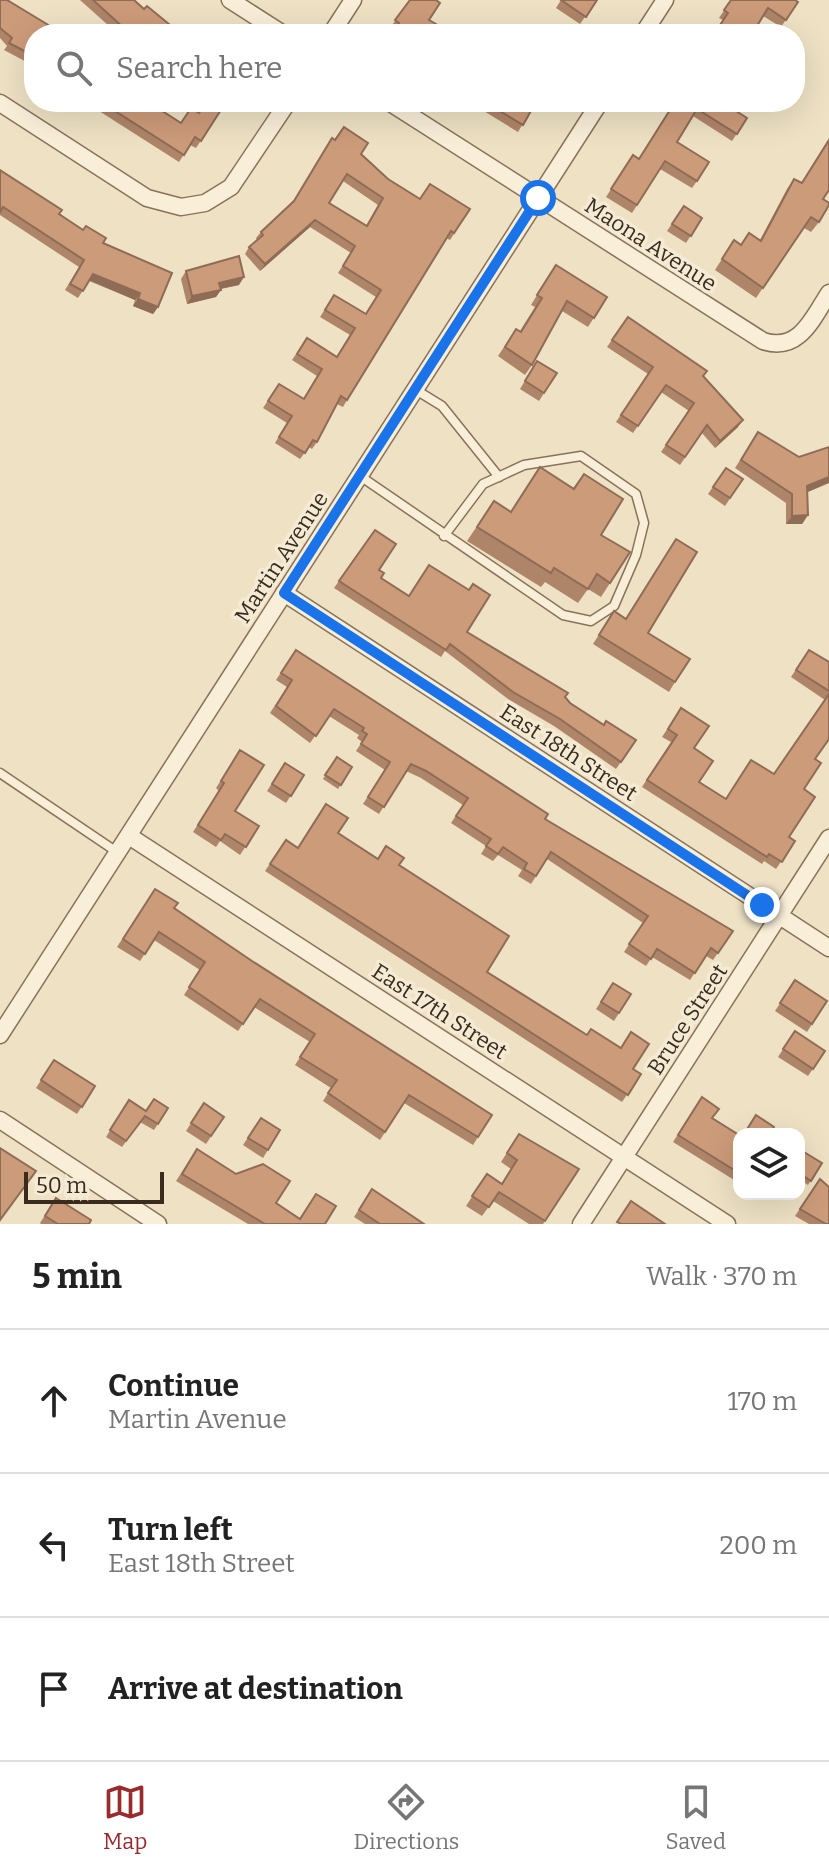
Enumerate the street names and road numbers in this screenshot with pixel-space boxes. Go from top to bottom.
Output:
street label: Maona Avenue [580,192,722,297]
street label: Martin Avenue [229,487,334,628]
street label: East 18th Street [495,698,642,807]
street label: East 17th Street [367,958,512,1065]
street label: Bruce Street [642,959,733,1080]

